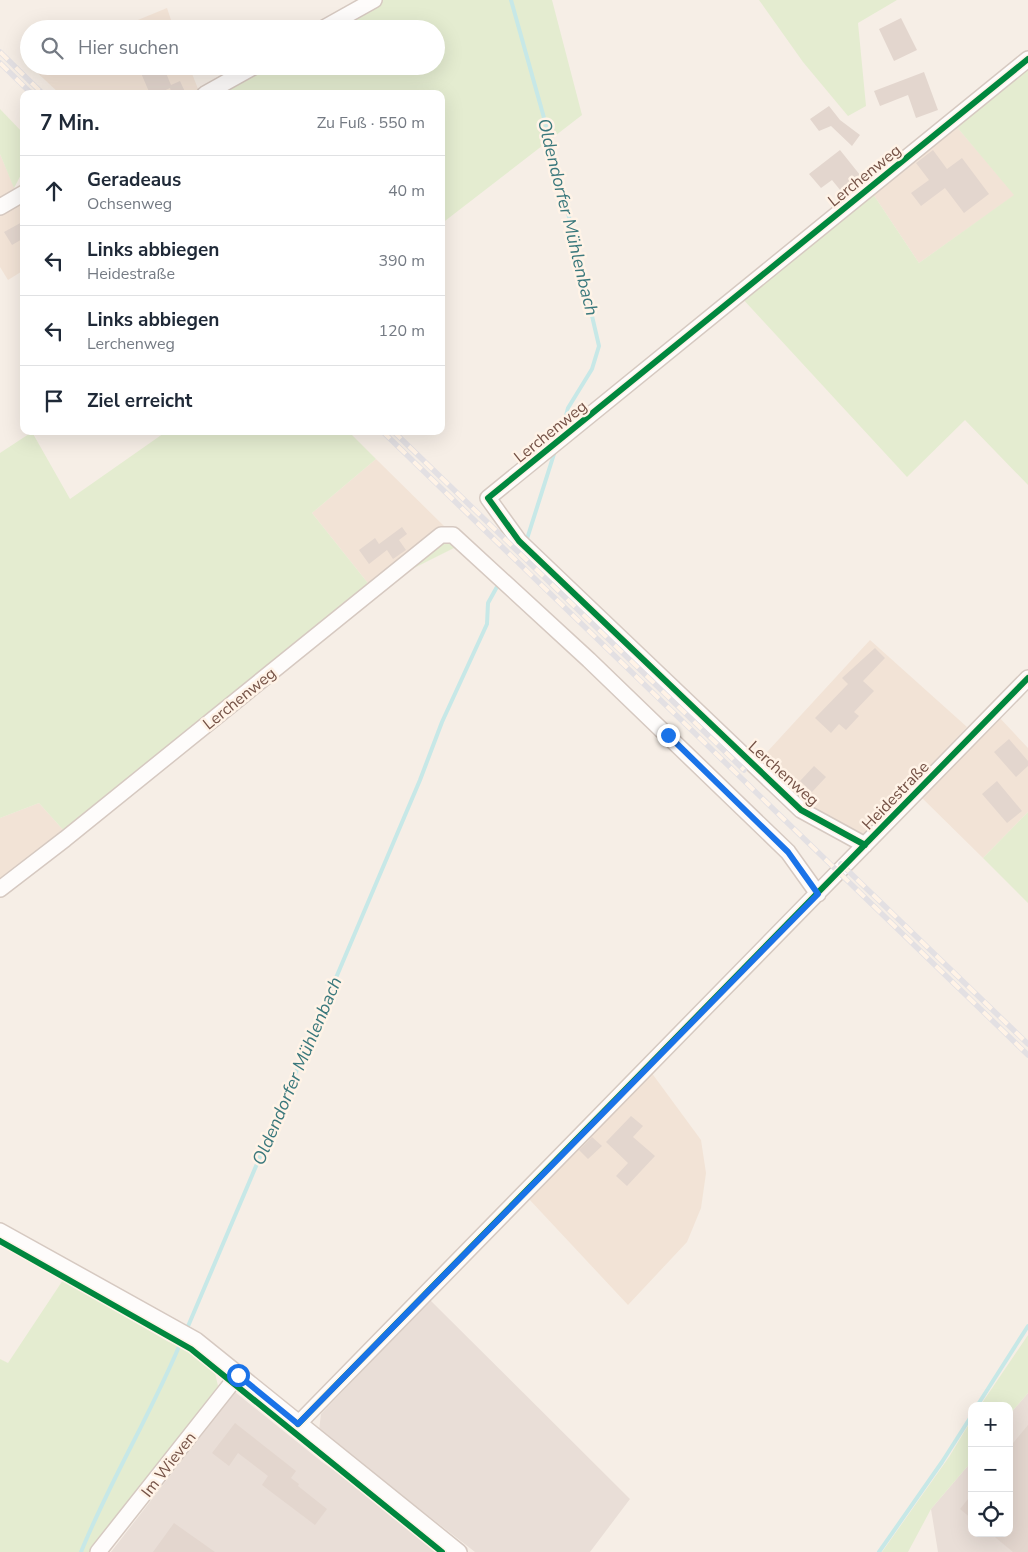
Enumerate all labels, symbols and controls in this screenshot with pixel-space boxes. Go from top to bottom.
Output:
search box [20,20,445,75]
icon: search [38,34,66,62]
text: Hier suchen [78,35,179,61]
text: 7 Min. [40,109,99,137]
text: Zu Fuß · 550 m [317,112,425,134]
water label: Oldendorfer Mühlenbach [532,116,604,318]
street label: Lerchenweg [824,140,906,212]
text: Geradeaus [87,167,181,193]
icon: ahead [40,177,68,205]
text: 40 m [388,180,425,202]
text: Ochsenweg [87,193,172,215]
text: Links abbiegen [87,237,219,263]
icon: left [40,247,68,275]
text: 390 m [378,250,425,272]
text: Heidestraße [87,263,175,285]
text: Links abbiegen [87,307,219,333]
icon: left [40,317,68,345]
text: 120 m [378,320,425,342]
text: Lerchenweg [87,333,175,355]
icon: arrive [40,387,68,415]
text: Ziel erreicht [87,388,192,414]
street label: Lerchenweg [510,396,592,468]
street label: Lerchenweg [199,663,281,735]
route end [657,724,680,747]
street label: Lerchenweg [743,736,823,811]
street label: Heidestraße [857,756,934,835]
water label: Oldendorfer Mühlenbach [246,973,348,1169]
route start [227,1364,250,1387]
map controls [968,1402,1013,1537]
button: + [968,1402,1013,1447]
street label: Im Wieven [136,1427,201,1502]
button: − [968,1447,1013,1492]
button: locate [968,1492,1013,1537]

